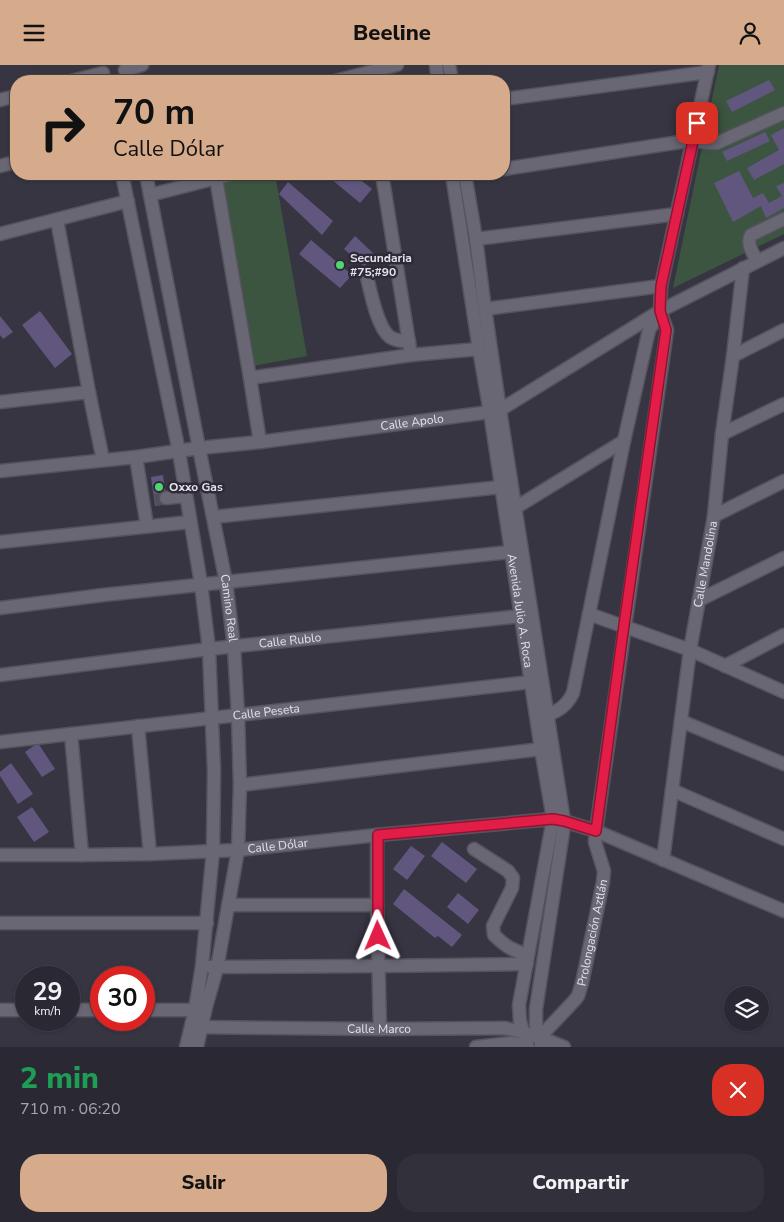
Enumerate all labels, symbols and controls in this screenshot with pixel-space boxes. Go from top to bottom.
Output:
text: Beeline [353,18,431,48]
icon: menu [20,19,48,47]
icon: person [736,19,764,47]
text: 70 m [113,89,195,136]
icon: right [30,95,95,160]
pin [676,102,718,144]
icon: arrive [683,109,711,137]
text: Calle Dólar [113,134,224,164]
place label: Secundaria #75;#90 [350,250,412,280]
marker: Secundaria #75;#90 [334,259,346,271]
street label: Calle Apolo [380,410,445,434]
place label: Oxxo Gas [169,479,223,495]
marker: Oxxo Gas [153,481,165,493]
street label: Calle Mandolina [690,520,721,609]
street label: Avenida Julio A. Roca [504,553,537,669]
street label: Camino Real [217,573,241,643]
street label: Calle Rublo [258,629,322,652]
street label: Calle Peseta [232,700,301,724]
street label: Calle Dólar [247,834,309,857]
street label: Prolongación Aztlán [574,878,611,988]
position arrow [351,909,403,961]
speed limit sign: 30 [90,966,155,1031]
text: 29 [32,975,63,1009]
map controls [724,986,769,1031]
button: layers [724,986,769,1031]
text: km/h [34,1003,61,1019]
street label: Calle Marco [347,1021,411,1037]
text: 2 min [20,1058,99,1099]
button: close [712,1064,764,1116]
text: 710 m · 06:20 [20,1098,121,1120]
button: Salir [20,1154,387,1212]
button: Compartir [397,1154,764,1212]

